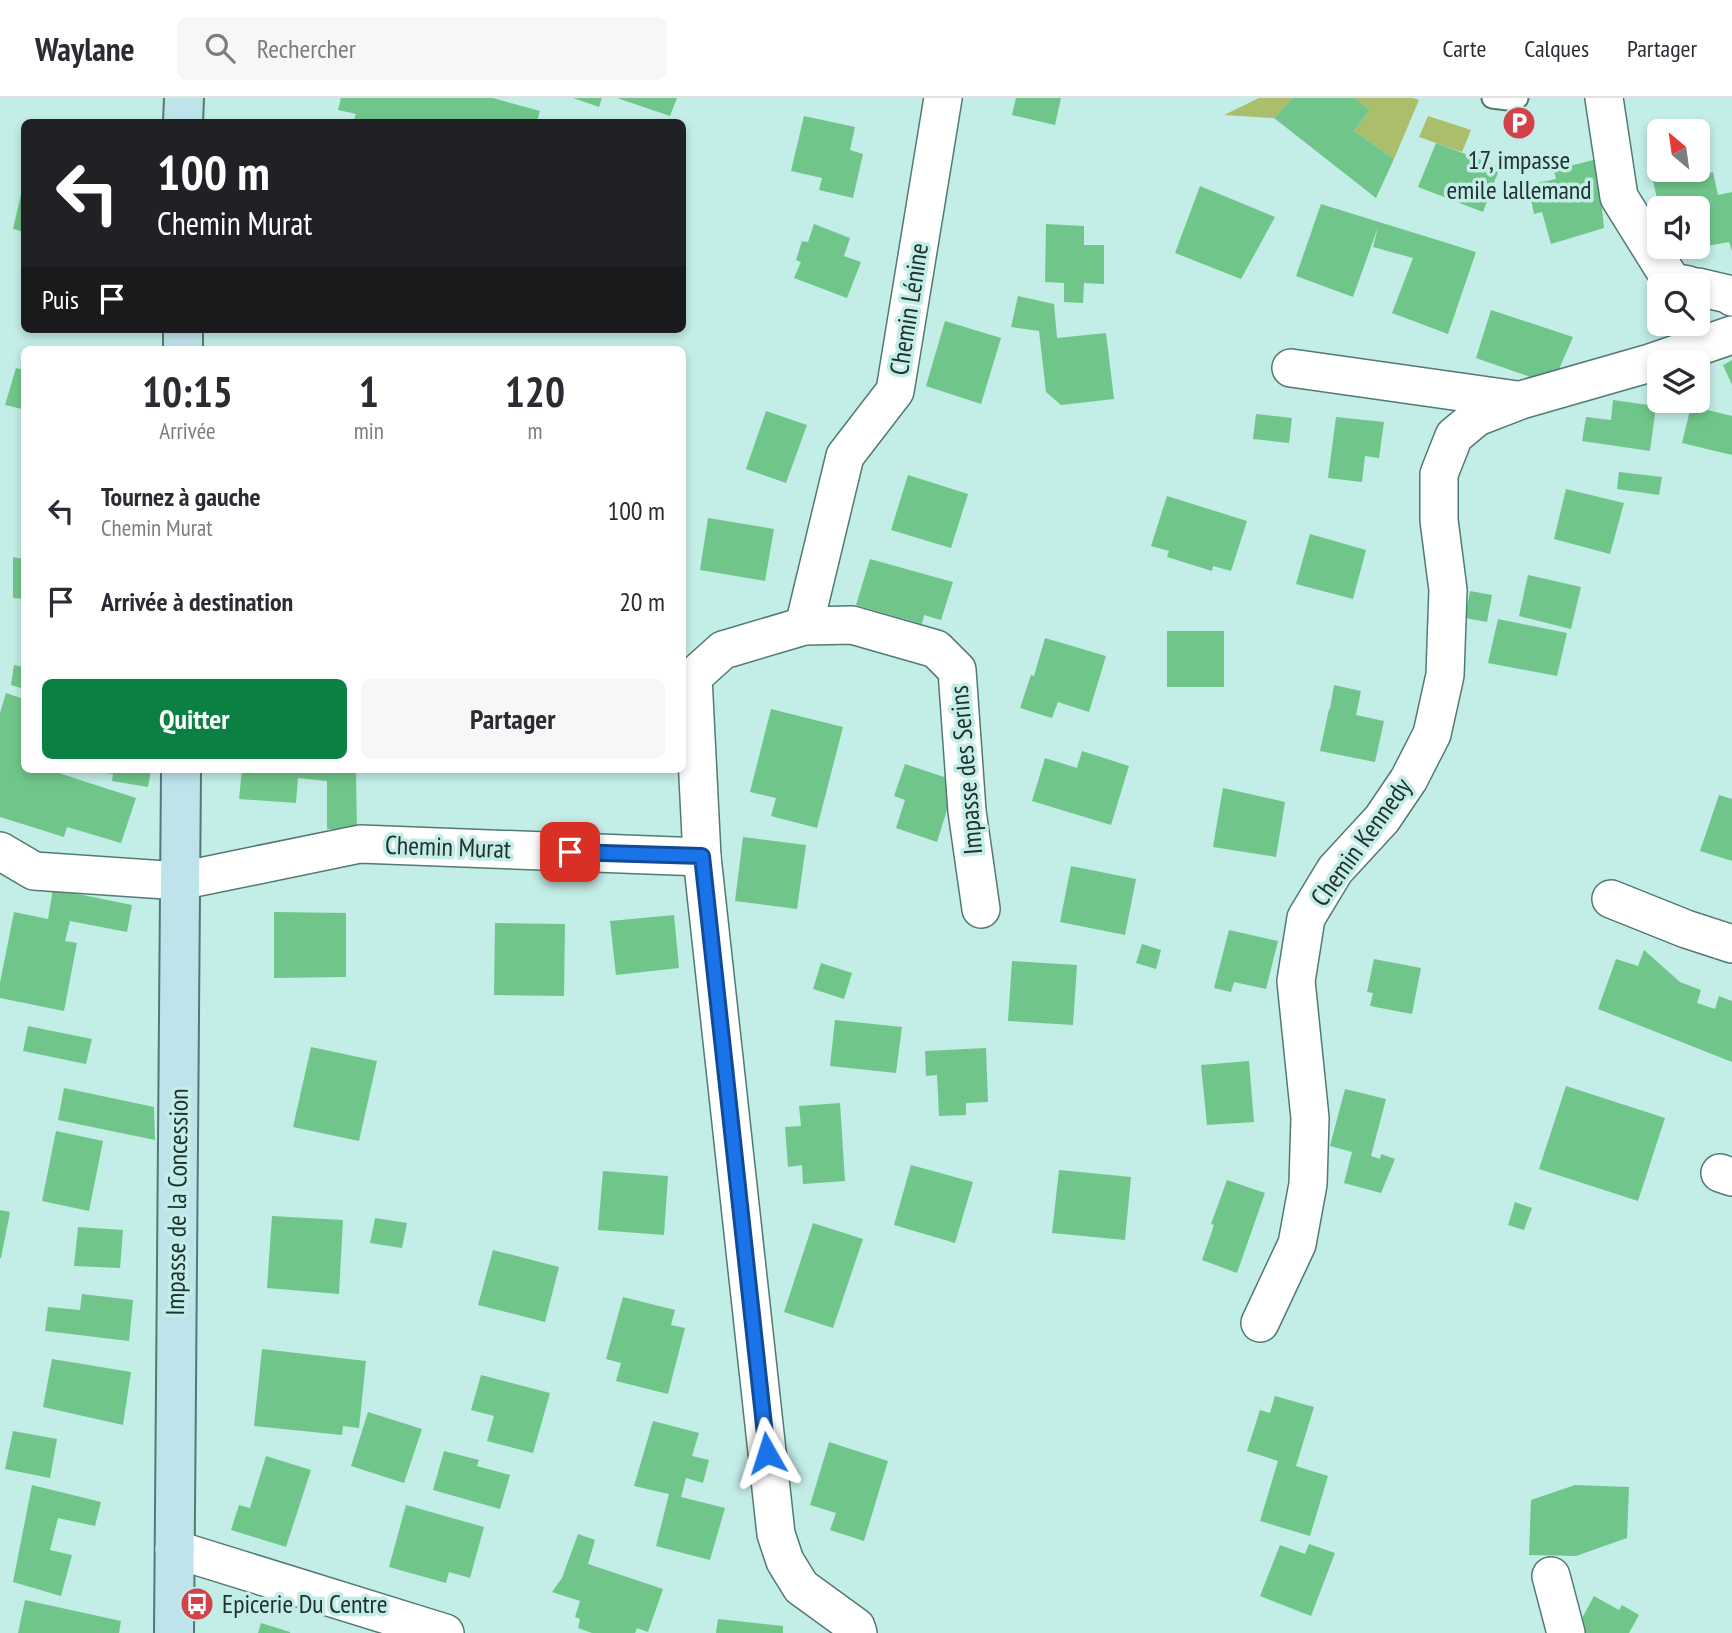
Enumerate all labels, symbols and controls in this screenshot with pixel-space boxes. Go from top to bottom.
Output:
search box [177,17,667,80]
text: Waylane [35,27,135,70]
icon: search [201,29,239,67]
text: Rechercher [257,32,356,65]
text: Carte [1443,33,1486,64]
text: Calques [1524,33,1589,64]
text: Partager [1627,33,1697,64]
parking icon: 17, impasse emile lallemand [1500,104,1538,142]
north arrow [1647,119,1710,182]
map controls [1647,119,1710,413]
text: 100 m [157,140,270,204]
place label: 17, impasse emile lallemand [1447,143,1591,206]
icon: left [42,147,133,238]
button: sound [1647,196,1710,259]
text: Chemin Murat [157,202,312,244]
street label: Chemin Lénine [882,241,935,377]
button: search [1647,273,1710,336]
icon: arrive [93,280,131,318]
text: Puis [42,283,79,316]
button: layers [1647,350,1710,413]
text: 10:15 [142,364,233,419]
text: 1 [359,364,379,419]
text: 120 [505,364,565,419]
text: Arrivée [159,416,215,445]
text: min [354,416,384,445]
text: m [527,416,542,445]
text: Tournez à gauche [101,480,261,513]
icon: left [42,492,80,530]
text: 100 m [607,494,665,527]
text: Chemin Murat [101,513,213,542]
icon: arrive [42,583,80,621]
text: Arrivée à destination [101,585,293,618]
text: 20 m [619,585,665,618]
button: Quitter [42,679,347,759]
button: Partager [361,679,665,759]
street label: Impasse des Serins [942,684,989,856]
street label: Chemin Kennedy [1303,771,1418,912]
pin [540,822,600,882]
street label: Chemin Murat [384,828,512,865]
icon: arrive [551,833,589,871]
street label: Impasse de la Concession [158,1088,195,1316]
position arrow [730,1416,804,1490]
bus stop icon: Epicerie Du Centre [178,1585,216,1623]
place label: Epicerie Du Centre [222,1587,387,1620]

